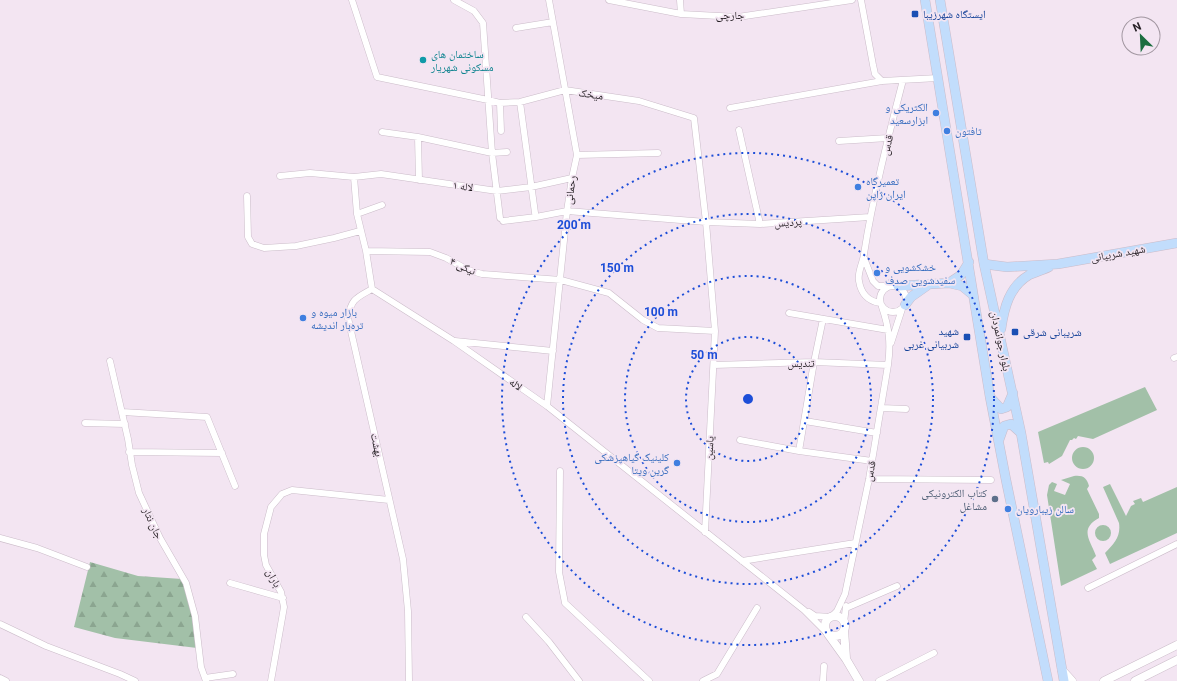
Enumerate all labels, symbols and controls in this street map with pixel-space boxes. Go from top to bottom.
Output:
place label: ایستگاه شهرزیبا [923,8,986,21]
street label: جارچی [716,9,744,22]
marker: ایستگاه شهرزیبا [910,9,920,19]
north arrow [1121,16,1161,56]
text: N [1131,20,1144,35]
place label: ساختمان های مسکونی شهریار [430,48,494,74]
marker: ساختمان های مسکونی شهریار [418,55,428,65]
street label: میخک [578,86,604,103]
place label: الکتریکی و ابزارسعید [885,101,928,127]
marker: الکتریکی و ابزارسعید [931,108,941,118]
place label: تافتون [955,125,982,138]
marker: تافتون [942,126,952,136]
street label: قدس [879,133,896,157]
street label: رحمانی [562,175,579,205]
place label: تعمیرگاه ایران ژاپن [866,175,906,201]
street label: لاله ۱ [452,179,474,194]
marker: تعمیرگاه ایران ژاپن [853,182,863,192]
street label: پردیس [774,215,803,230]
text: 200 m [557,218,591,232]
street label: شهید شربیانی [1090,242,1146,265]
street label: نیکی ۴ [448,255,478,278]
text: 150 m [600,261,634,275]
place label: خشکشویی و سفیدشویی صدف [885,261,955,287]
marker: خشکشویی و سفیدشویی صدف [872,268,882,278]
text: 100 m [644,305,678,319]
place label: بازار میوه و تره‌بار اندیشه [311,306,364,332]
street label: بلوار جوانمردان [988,310,1013,372]
marker: بازار میوه و تره‌بار اندیشه [298,313,308,323]
place label: شهید شربیانی غربی [904,325,959,351]
place label: شریبانی شرقی [1023,326,1082,339]
marker: شریبانی شرقی [1010,327,1020,337]
marker: شهید شربیانی غربی [962,332,972,342]
text: 50 m [690,348,718,362]
street label: تندیس [787,357,815,370]
street label: لاله [507,375,525,394]
centre of rings [741,392,755,406]
street label: بهشت [368,432,385,458]
street label: یاسین [702,435,717,460]
place label: کلینیک گیاهپزشکی گرین ویتا [594,451,669,477]
marker: کلینیک گیاهپزشکی گرین ویتا [672,458,682,468]
street label: قدس [862,459,879,483]
place label: کتاب الکترونیکی مشاغل [921,487,987,513]
marker: کتاب الکترونیکی مشاغل [990,494,1000,504]
place label: سالن زیبارویان [1016,503,1074,516]
marker: سالن زیبارویان [1003,504,1013,514]
street label: جان نثار [139,505,165,541]
street label: باران [263,567,284,590]

